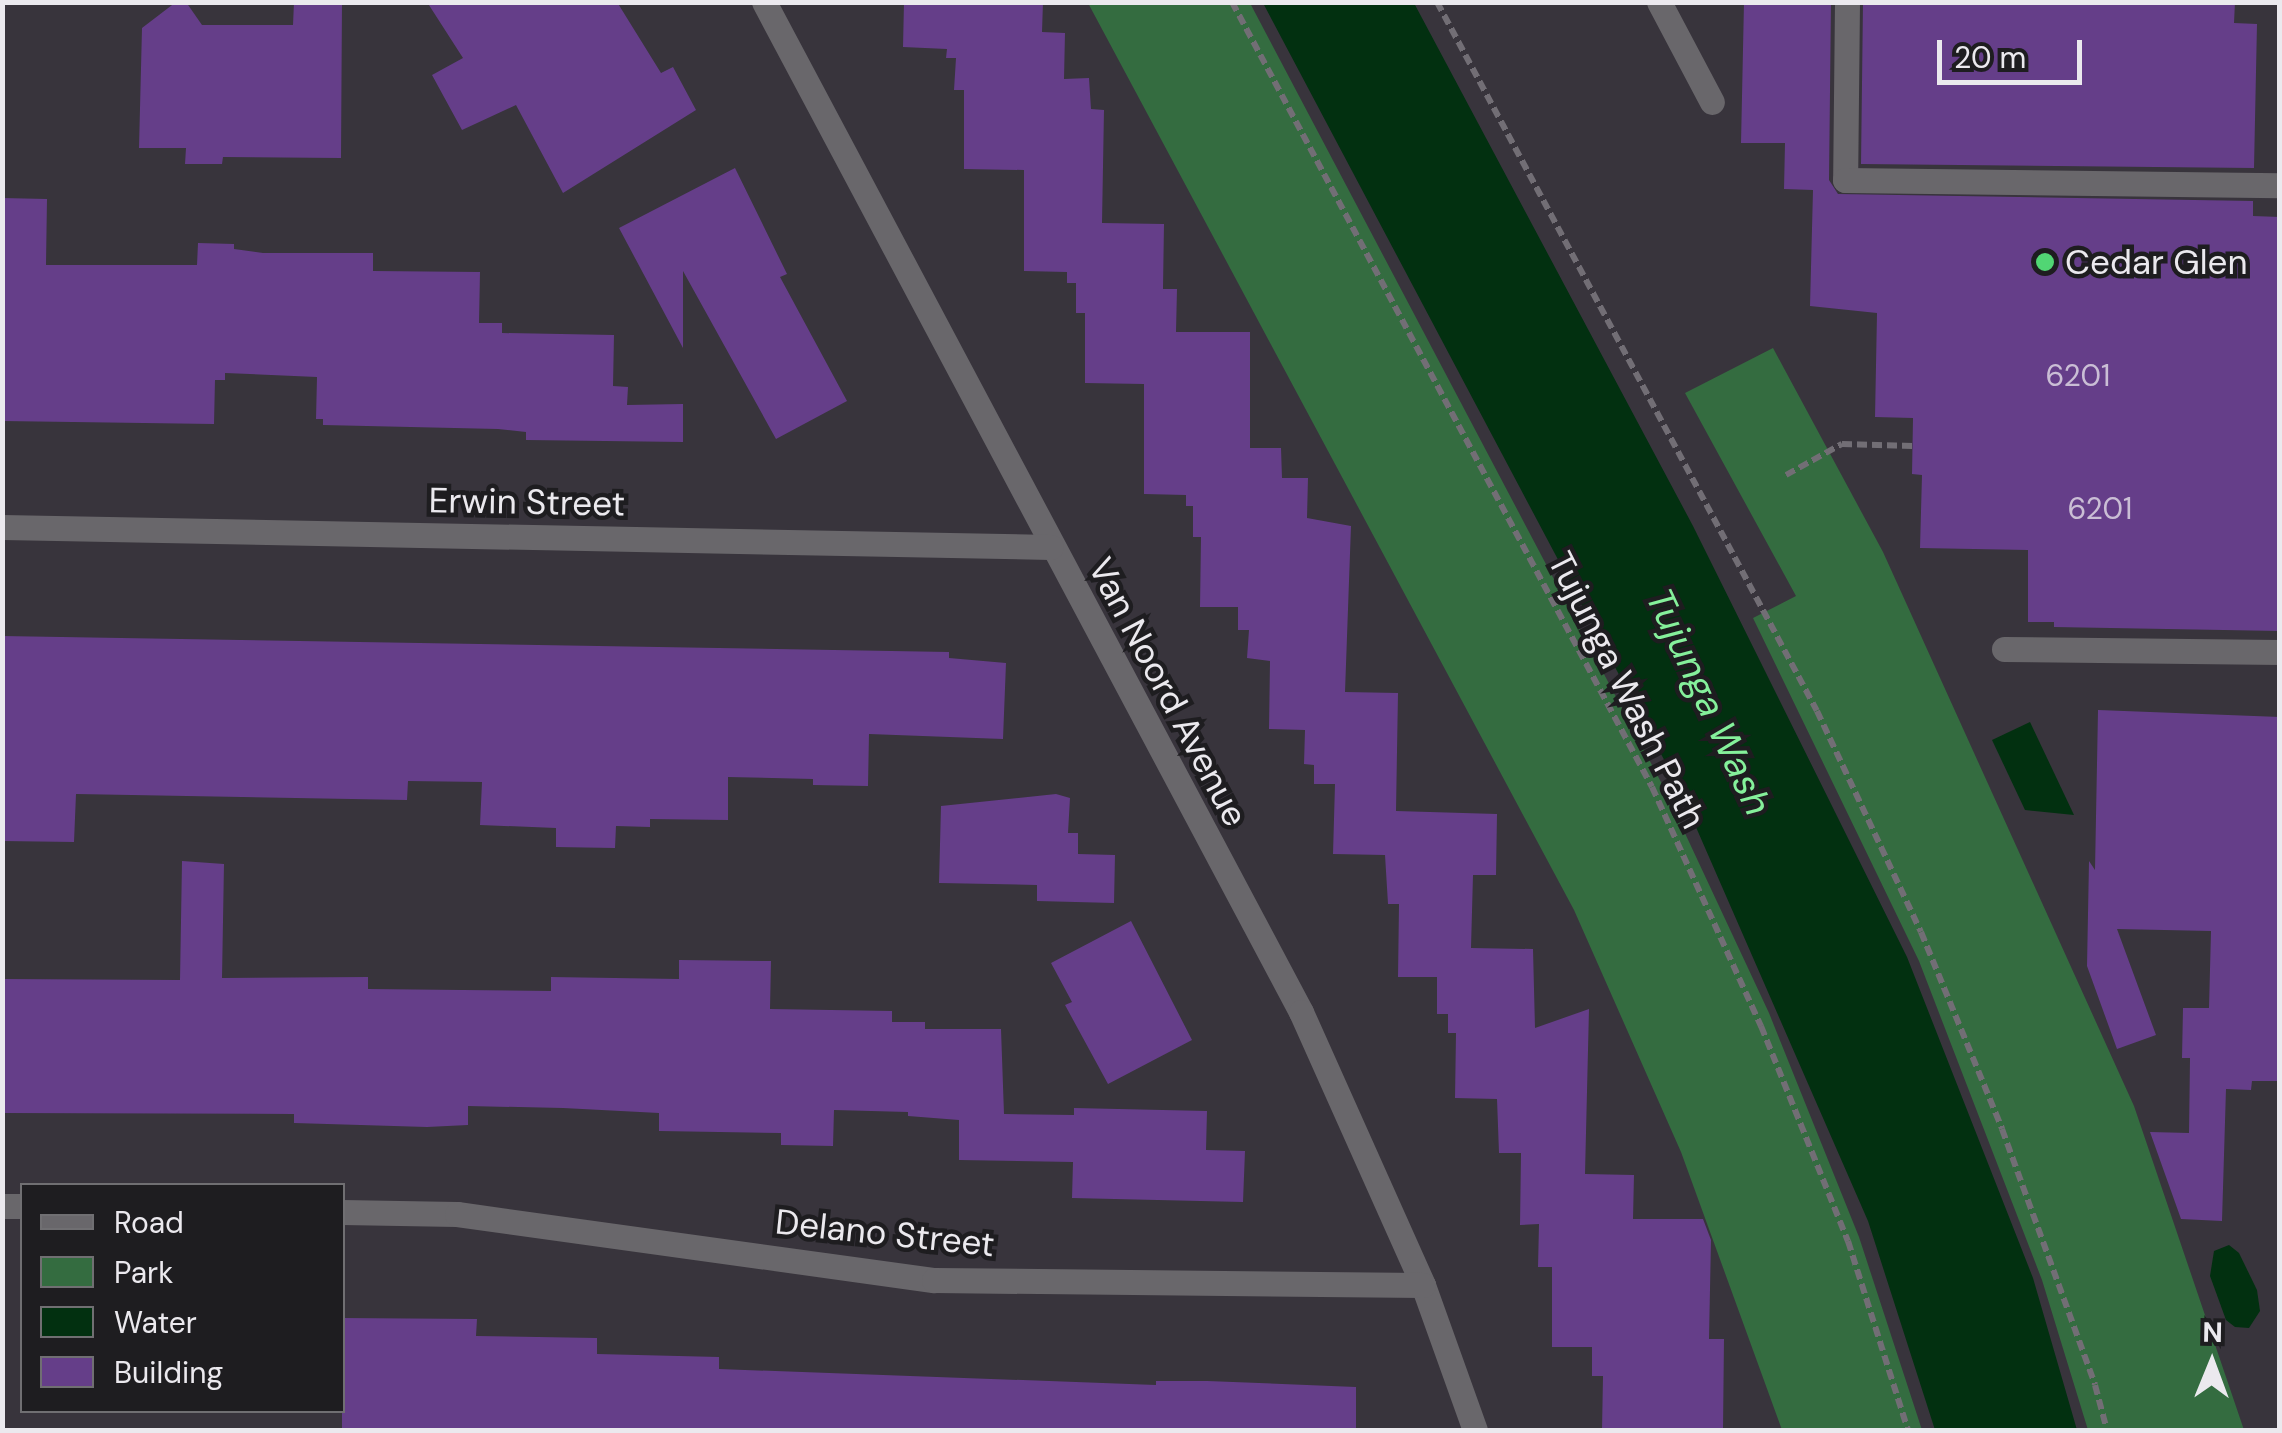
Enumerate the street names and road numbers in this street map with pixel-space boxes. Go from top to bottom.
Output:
street label: Erwin Street [428,479,626,525]
street label: Tujunga Wash Path [1539,545,1715,835]
street label: Van Noord Avenue [1079,551,1257,833]
street label: Delano Street [773,1201,997,1265]

